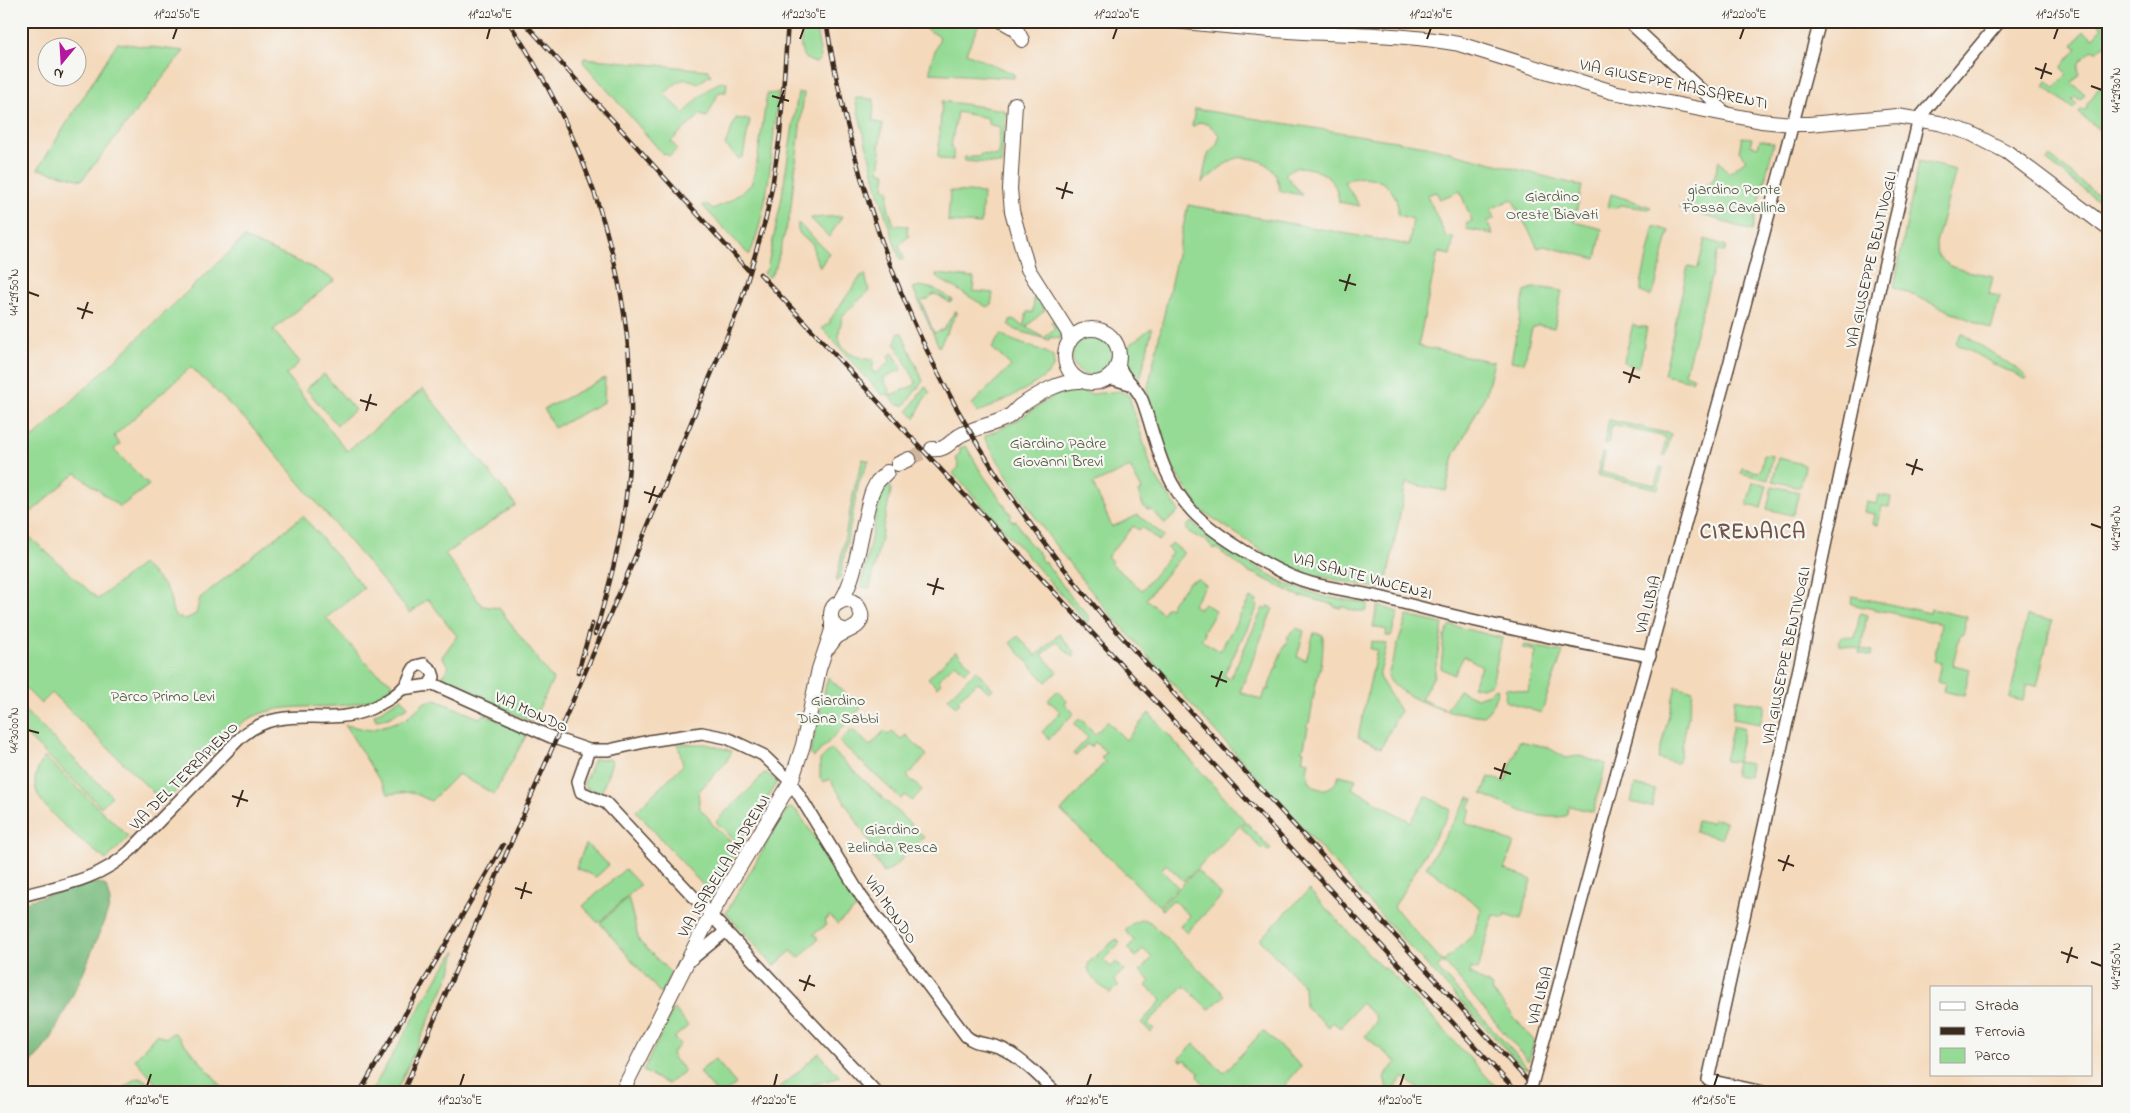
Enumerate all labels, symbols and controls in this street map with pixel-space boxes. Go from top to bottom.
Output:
text: 11°22'50"E [154,6,200,24]
text: 11°22'40"E [468,6,512,24]
text: 11°22'30"E [782,6,826,24]
text: 11°22'20"E [1094,6,1140,24]
text: 11°22'10"E [1409,6,1453,24]
text: 11°22'00"E [1722,6,1766,24]
text: 11°21'50"E [2036,6,2080,24]
north arrow [38,38,88,88]
street label: VIA GIUSEPPE MASSARENTI [1576,53,1770,117]
text: N [51,61,66,84]
text: 44°29'30"N [2108,68,2126,113]
street label: VIA GIUSEPPE BENTIVOGLI [1840,168,1904,351]
park label: giardino Ponte Fossa Cavallina [1681,178,1786,220]
park label: Giardino Oreste Biavati [1506,185,1598,227]
text: 44°29'50"N [6,269,24,315]
park label: Giardino Padre Giovanni Brevi [1010,432,1107,474]
text: 44°29'40"N [2108,506,2126,550]
district label: CIRENAICA [1700,518,1806,548]
street label: VIA SANTE VINCENZI [1289,547,1435,607]
street label: VIA GIUSEPPE BENTIVOGLI [1756,564,1818,748]
street label: VIA LIBIA [1629,573,1668,637]
park label: Parco Primo Levi [111,685,215,709]
street label: VIA MONDO [490,686,572,740]
park label: Giardino Diana Sabbi [796,689,879,731]
text: 44°30'00"N [6,707,24,753]
street label: VIA DEL TERRAPIENO [124,716,245,837]
street label: VIA ISABELLA ANDREINI [672,790,777,943]
park label: Giardino Zelinda Resca [846,818,938,860]
street label: VIA MONDO [857,870,923,949]
text: 44°29'50"N [2108,943,2126,989]
street label: VIA LIBIA [1521,964,1560,1028]
legend [1930,986,2092,1076]
text: Strada [1975,995,2019,1017]
text: Ferrovia [1974,1021,2025,1043]
text: Parco [1975,1045,2010,1067]
text: 11°22'40"E [125,1092,169,1110]
text: 11°22'30"E [438,1092,482,1110]
text: 11°22'20"E [751,1092,797,1110]
text: 11°22'10"E [1065,1092,1109,1110]
text: 11°22'00"E [1378,1092,1422,1110]
text: 11°21'50"E [1692,1092,1736,1110]

